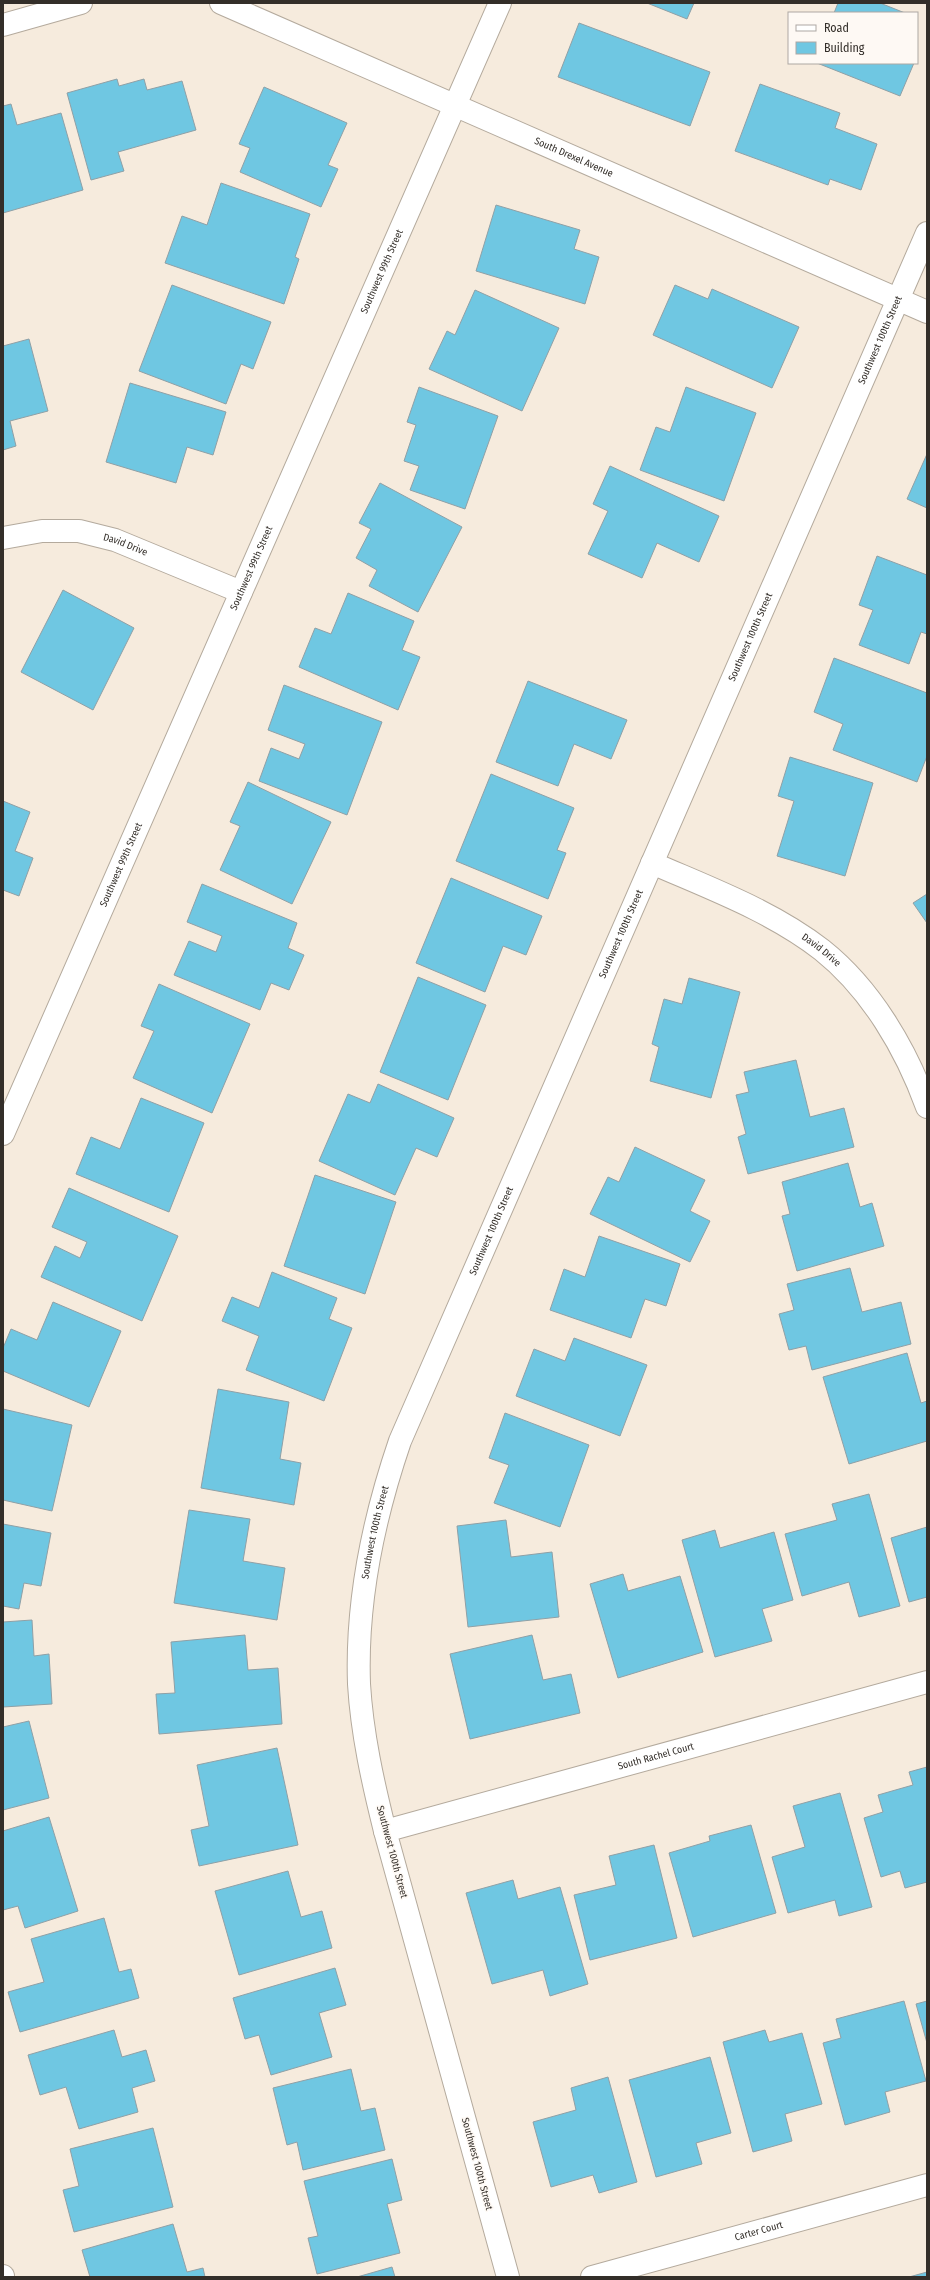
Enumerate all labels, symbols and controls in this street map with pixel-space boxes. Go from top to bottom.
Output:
legend [788,12,918,64]
text: Road [824,21,849,35]
text: Building [824,41,865,55]
street label: South Drexel Avenue [533,135,615,180]
street label: Southwest 99th Street [358,227,406,316]
street label: Southwest 100th Street [856,293,905,386]
street label: Southwest 99th Street [228,524,276,612]
street label: David Drive [102,531,149,559]
street label: Southwest 100th Street [726,590,776,683]
street label: Southwest 99th Street [98,820,145,909]
street label: Southwest 100th Street [597,887,646,980]
street label: David Drive [799,931,843,969]
street label: Southwest 100th Street [467,1184,516,1277]
street label: Southwest 100th Street [359,1484,392,1580]
street label: South Rachel Court [617,1740,696,1773]
street label: Southwest 100th Street [374,1804,410,1900]
street label: Southwest 100th Street [459,2116,495,2212]
street label: Carter Court [733,2219,785,2244]

